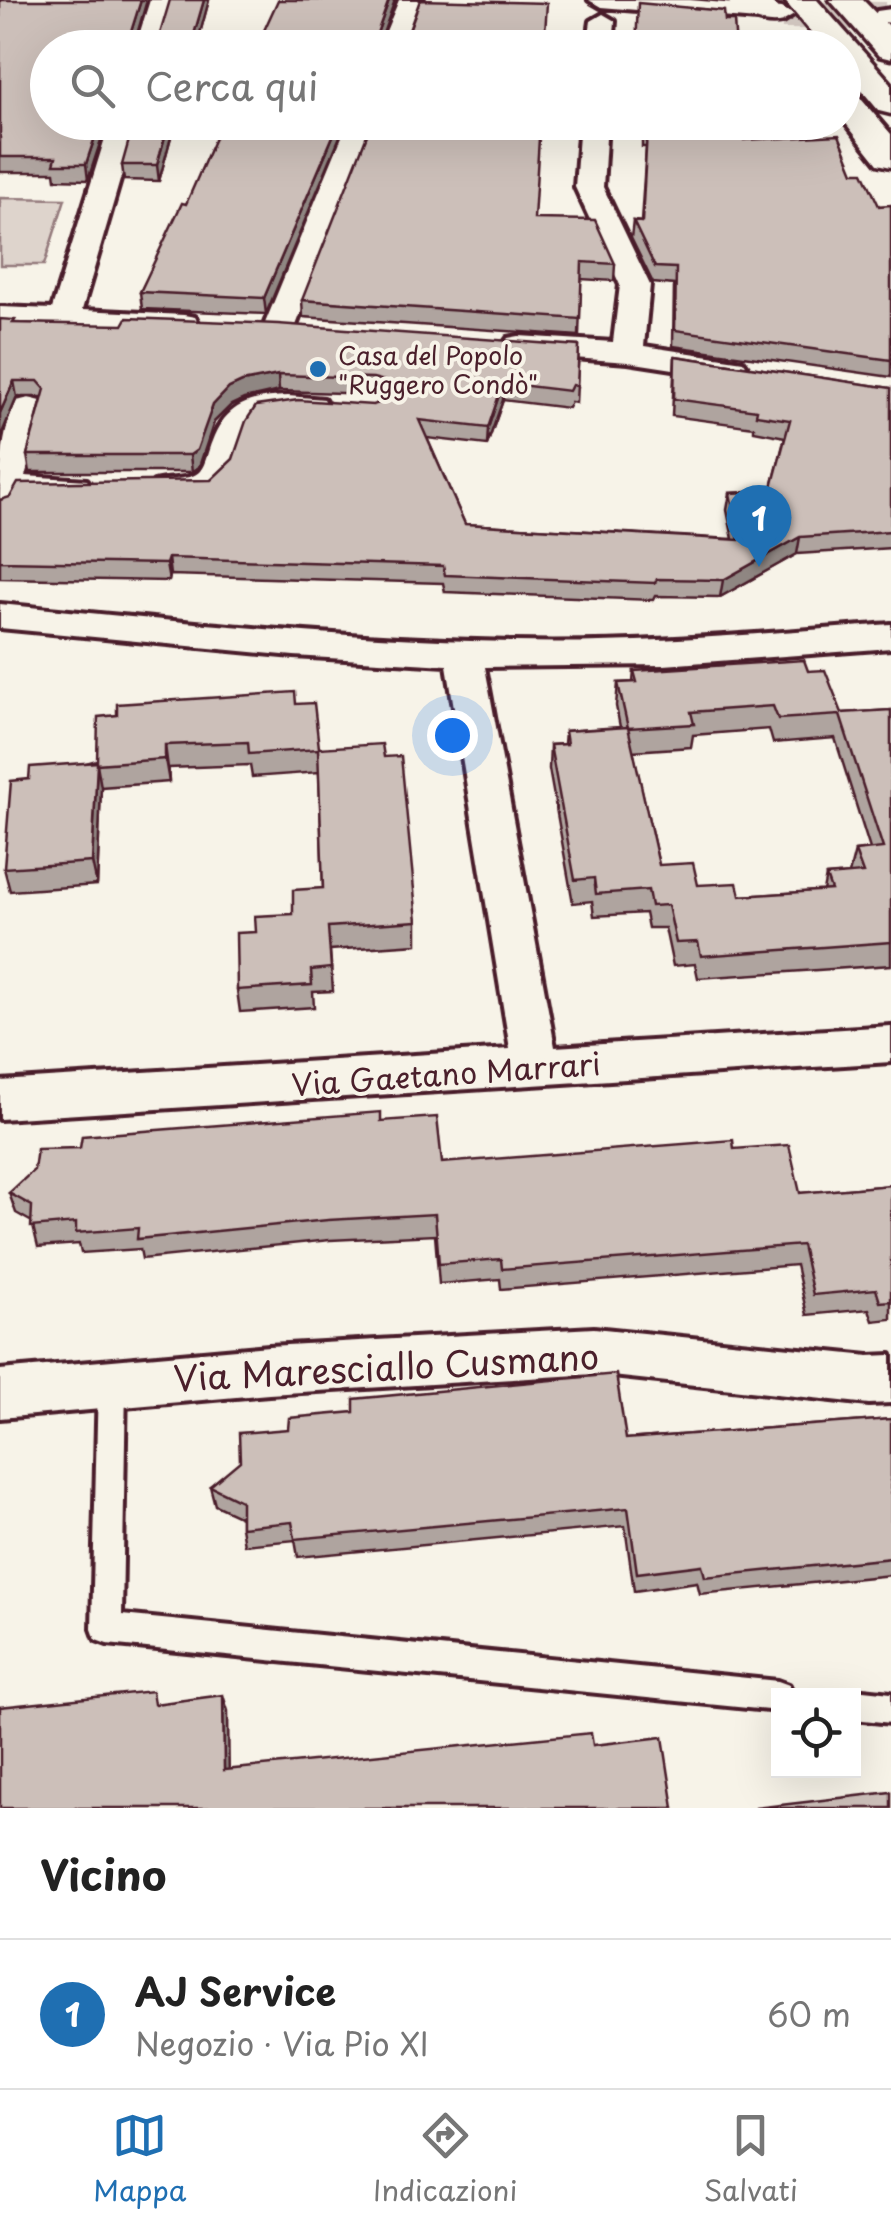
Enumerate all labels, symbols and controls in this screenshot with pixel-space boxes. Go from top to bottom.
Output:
search box [30,30,861,140]
text: Cerca qui [145,57,318,114]
icon: search [65,58,120,113]
place label: Casa del Popolo "Ruggero Condò" [338,336,538,403]
marker: Casa del Popolo "Ruggero Condò" [307,358,329,380]
pin: 1 [726,484,792,567]
your location [427,710,478,761]
street label: Via Gaetano Marrari [290,1040,602,1106]
street label: Via Maresciallo Cusmano [172,1328,600,1404]
map controls [771,1688,861,1778]
button: locate [771,1688,861,1778]
text: Vicino [40,1842,166,1905]
text: AJ Service [135,1962,336,2019]
text: 1 [65,1990,80,2038]
text: 60 m [767,1990,851,2038]
text: Negozio · Via Pio XI [135,2019,429,2067]
tab: Mappa [93,2108,186,2211]
tab: Indicazioni [373,2108,517,2211]
tab: Salvati [704,2108,798,2211]

